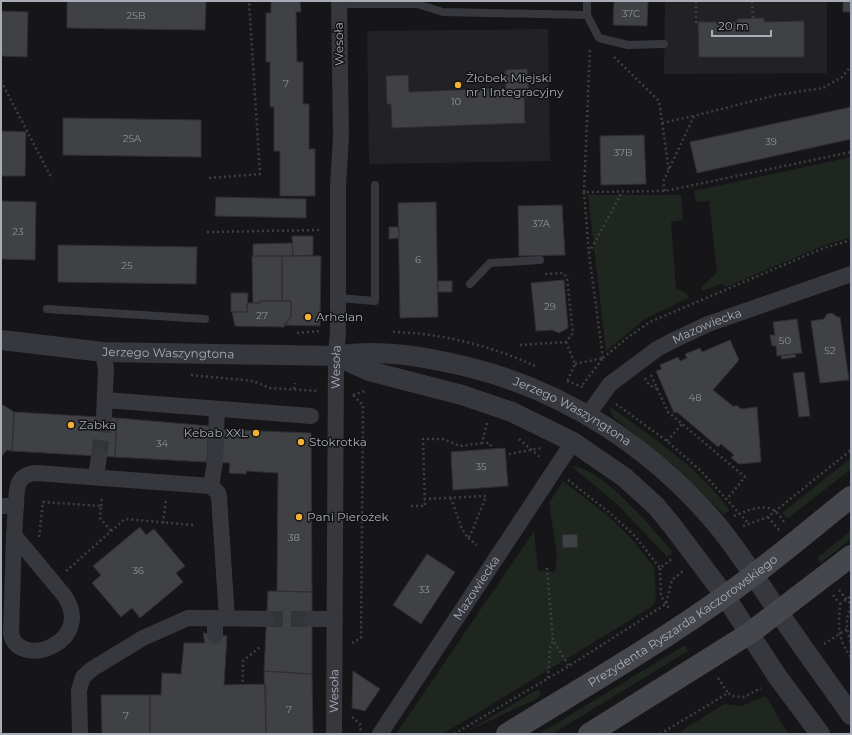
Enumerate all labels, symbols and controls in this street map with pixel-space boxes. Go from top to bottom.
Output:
house number: 37C [622,7,640,20]
house number: 25B [127,9,145,22]
scale bar [712,12,771,38]
text: 20 m [718,18,749,33]
street label: Wesoła [331,22,346,66]
place label: Żłobek Miejski nr 1 Integracyjny [466,70,564,99]
house number: 7 [283,77,289,90]
marker: Żłobek Miejski nr 1 Integracyjny [453,80,463,90]
house number: 10 [451,95,461,108]
house number: 25A [123,132,142,145]
house number: 39 [765,135,777,148]
house number: 37B [614,146,632,159]
house number: 37A [532,217,551,230]
house number: 23 [12,225,24,238]
house number: 6 [415,253,421,266]
house number: 25 [121,259,133,272]
house number: 29 [544,300,556,313]
street label: Mazowiecka [670,305,743,347]
house number: 27 [256,309,268,322]
place label: Arhelan [316,309,363,324]
marker: Arhelan [303,312,313,322]
house number: 50 [779,334,792,347]
street label: Jerzego Waszyngtona [101,344,234,361]
house number: 52 [824,344,836,357]
street label: Wesoła [328,345,344,389]
street label: Jerzego Waszyngtona [510,373,635,449]
house number: 48 [688,391,702,404]
place label: Zabka [79,417,116,432]
marker: Zabka [66,420,76,430]
place label: Kebab XXL [184,425,248,440]
marker: Kebab XXL [251,428,261,438]
place label: Stokrotka [309,434,367,449]
house number: 34 [156,437,169,450]
marker: Stokrotka [296,437,306,447]
house number: 35 [475,460,487,473]
place label: Pani Pierożek [307,509,389,524]
marker: Pani Pierożek [294,512,304,522]
house number: 38 [288,531,300,544]
street label: Prezydenta Ryszarda Kaczorowskiego [585,551,780,690]
street label: Mazowiecka [449,553,503,623]
house number: 36 [132,564,144,577]
house number: 33 [418,583,430,596]
street label: Wesoła [326,669,341,713]
house number: 7 [286,703,292,716]
house number: 7 [123,709,129,722]

